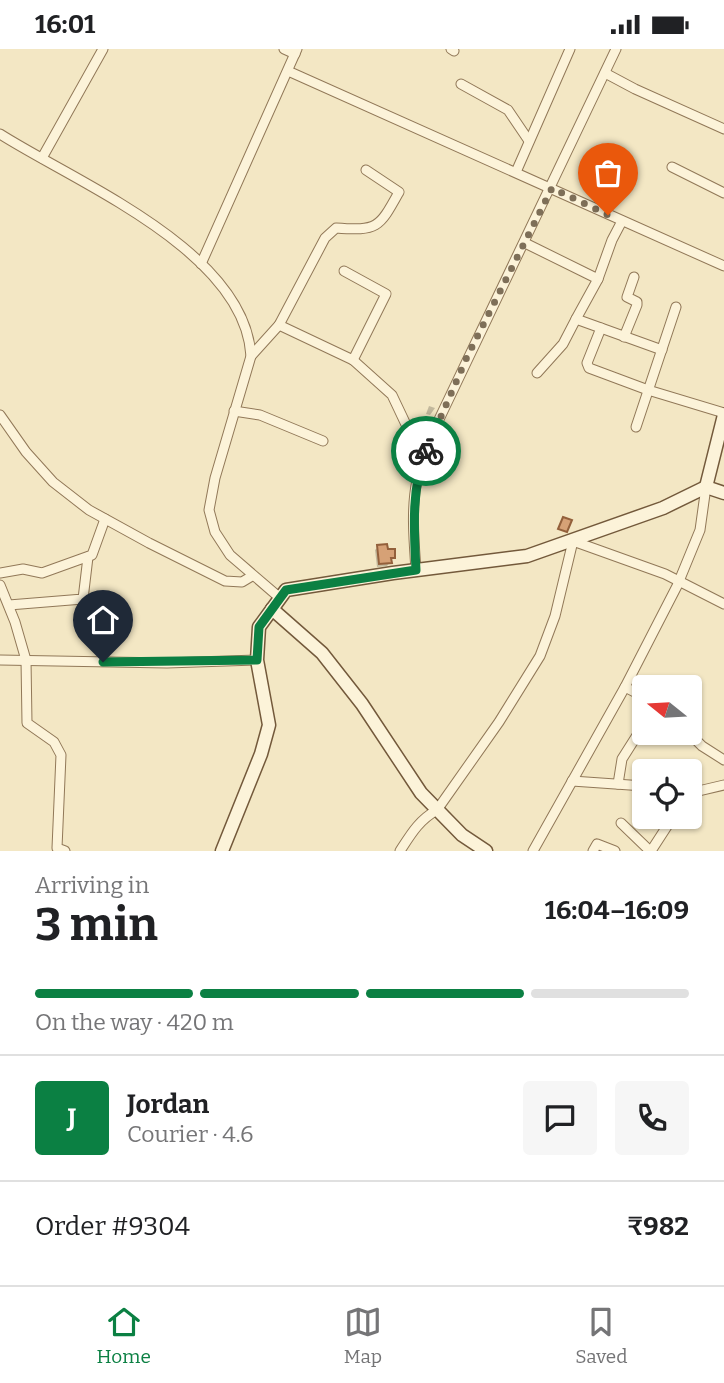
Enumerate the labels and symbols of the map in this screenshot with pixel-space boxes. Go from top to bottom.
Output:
pin [578,143,638,215]
courier [391,416,461,486]
pin [73,590,133,662]
north arrow [632,675,702,745]

